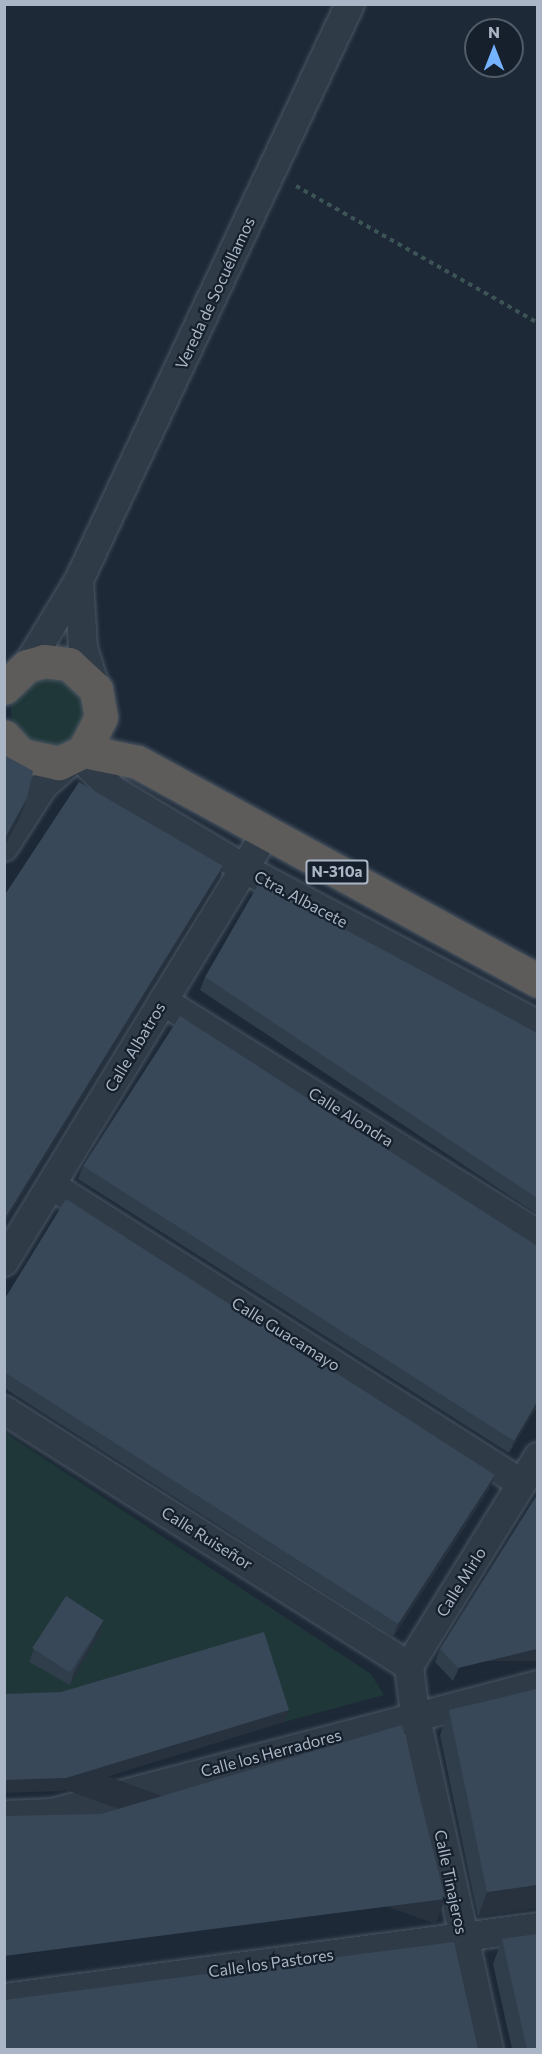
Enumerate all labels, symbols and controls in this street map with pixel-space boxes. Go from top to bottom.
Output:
north arrow [464,18,524,78]
text: N [488,22,500,41]
street label: Vereda de Socuéllamos [171,214,259,372]
road number: N-310a [304,860,370,884]
street label: Ctra. Albacete [251,866,351,932]
street label: Calle Albatros [101,999,169,1095]
street label: Calle Alondra [305,1083,397,1151]
street label: Calle Guacamayo [228,1293,344,1375]
street label: Calle Ruiseñor [158,1502,256,1574]
street label: Calle Mirlo [432,1544,490,1620]
street label: Calle los Herradores [199,1725,343,1781]
street label: Calle Tinajeros [431,1828,471,1936]
street label: Calle los Pastores [207,1945,335,1981]

